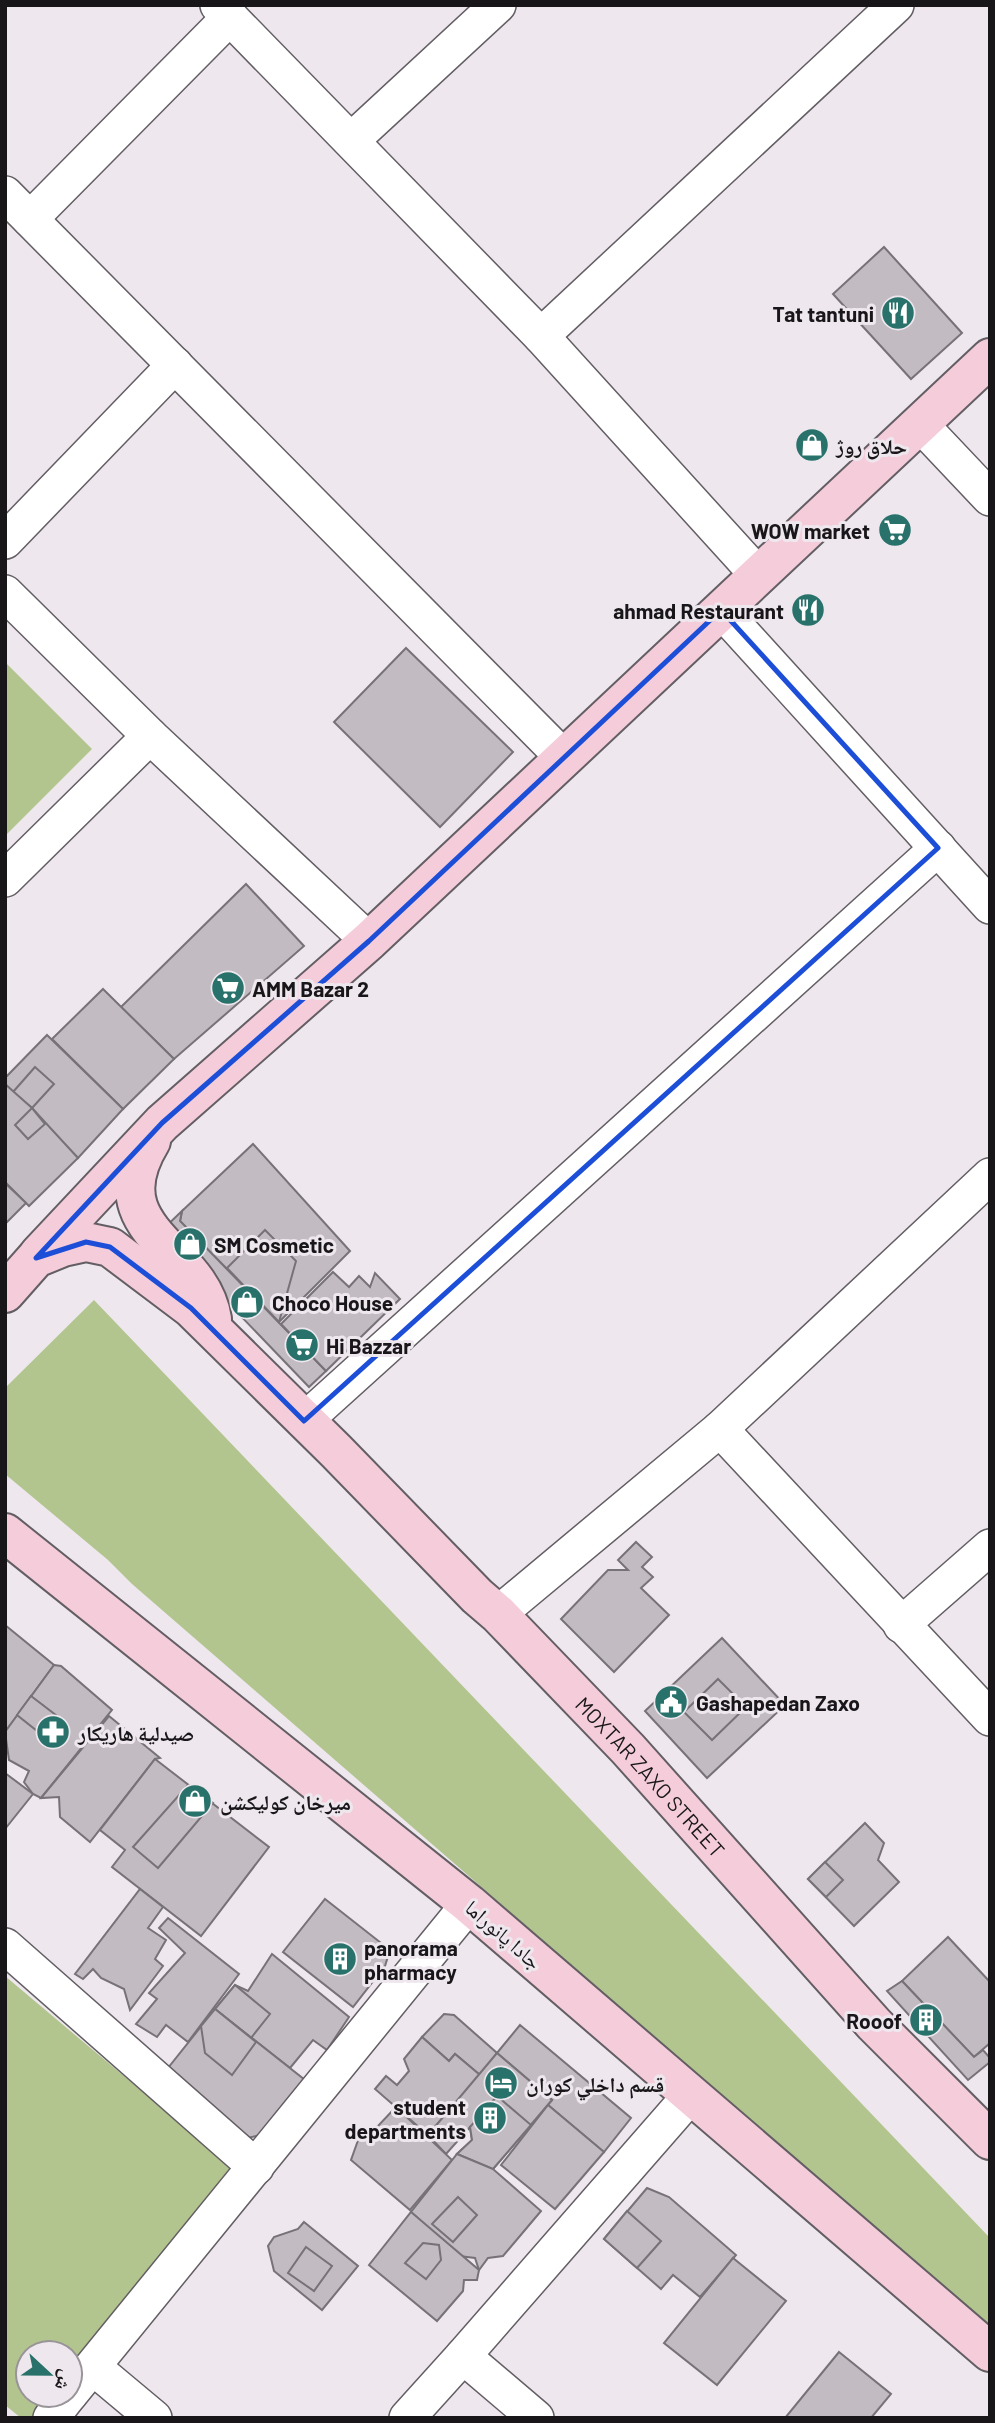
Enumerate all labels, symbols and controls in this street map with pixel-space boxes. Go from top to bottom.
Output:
restaurant icon: Tat tantuni [879,294,917,332]
place label: Tat tantuni [773,301,874,326]
shop icon: حلاق روژ [793,426,831,464]
place label: حلاق روژ [835,433,907,460]
supermarket icon: WOW market [876,511,914,549]
place label: WOW market [751,518,870,543]
restaurant icon: ahmad Restaurant [789,591,827,629]
place label: ahmad Restaurant [613,598,784,623]
supermarket icon: AMM Bazar 2 [209,969,247,1007]
place label: AMM Bazar 2 [252,976,369,1001]
shop icon: SM Cosmetic [171,1225,209,1263]
place label: SM Cosmetic [214,1232,334,1257]
shop icon: Choco House [228,1283,266,1321]
place label: Choco House [272,1290,393,1315]
supermarket icon: Hi Bazzar [283,1326,321,1364]
place label: Hi Bazzar [326,1333,411,1358]
public building icon: Gashapedan Zaxo [652,1683,690,1721]
place label: Gashapedan Zaxo [696,1690,860,1715]
street label: MOXTAR ZAXO STREET [571,1691,731,1862]
pharmacy icon: صيدلية هاريكار [34,1713,72,1751]
place label: صيدلية هاريكار [77,1720,194,1745]
shop icon: میرخان کولیکشن [176,1782,214,1820]
place label: میرخان کولیکشن [220,1789,351,1816]
street label: جادا پانوراما [460,1894,547,1975]
place label: panorama pharmacy [364,1935,458,1984]
building icon: panorama pharmacy [321,1940,359,1978]
building icon: Rooof [907,2001,945,2039]
place label: Rooof [846,2008,902,2033]
hotel icon: قسم داخلي كوران [482,2064,520,2102]
place label: قسم داخلي كوران [526,2071,664,2101]
place label: student departments [345,2094,466,2143]
building icon: student departments [471,2099,509,2137]
north arrow [14,2339,84,2409]
text: ش [50,2367,80,2394]

